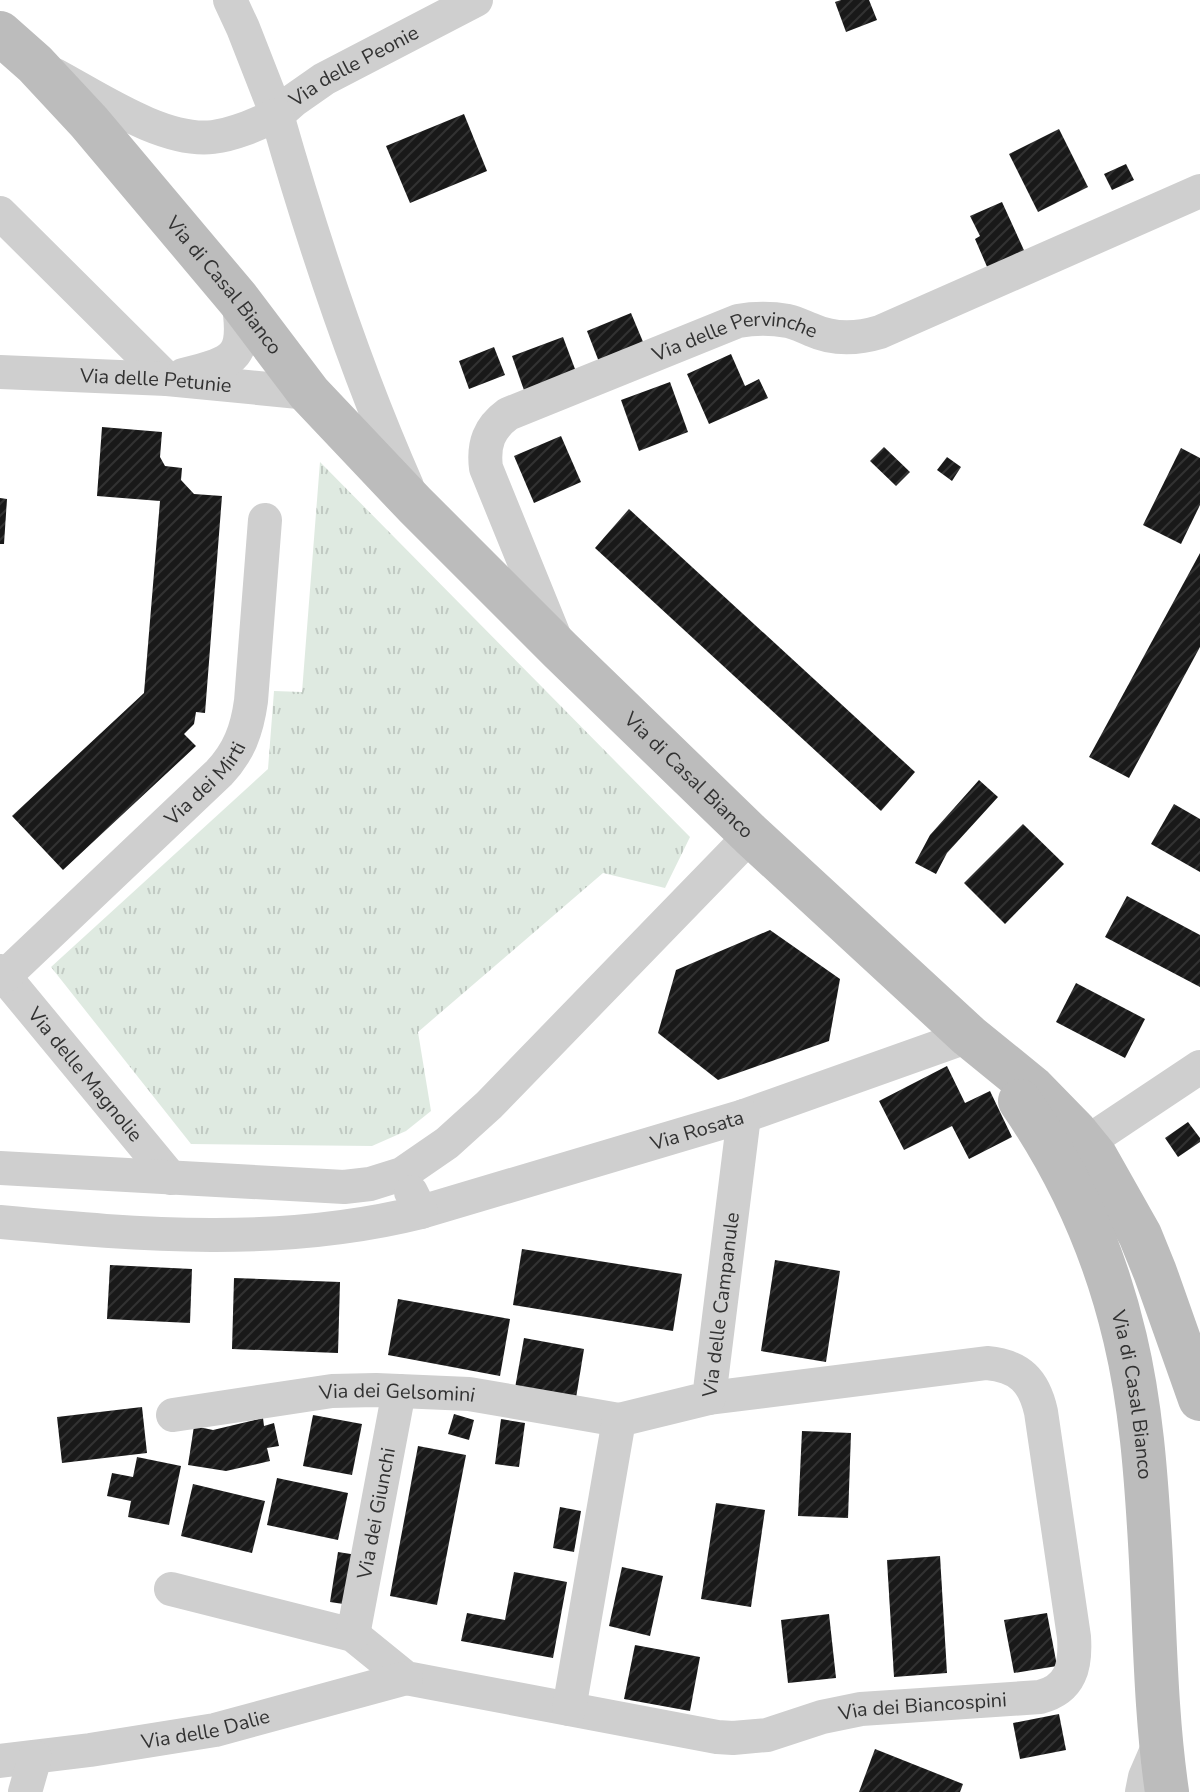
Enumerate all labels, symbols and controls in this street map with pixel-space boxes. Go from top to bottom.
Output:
street label: Via delle Peonie [283,19,423,114]
street label: Via di Casal Bianco [159,210,288,360]
street label: Via delle Pervinche [647,306,821,369]
street label: Via delle Petunie [78,362,233,399]
street label: Via di Casal Bianco [617,705,759,844]
street label: Via dei Mirti [158,737,252,832]
street label: Via delle Magnolie [21,1001,149,1148]
street label: Via Rosata [646,1104,747,1157]
street label: Via delle Campanule [696,1211,746,1400]
street label: Via di Casal Bianco [1104,1306,1159,1480]
street label: Via dei Gelsomini [317,1377,477,1409]
street label: Via dei Giunchi [351,1445,402,1582]
street label: Via dei Biancospini [835,1686,1008,1727]
street label: Via delle Dalie [138,1703,273,1756]

